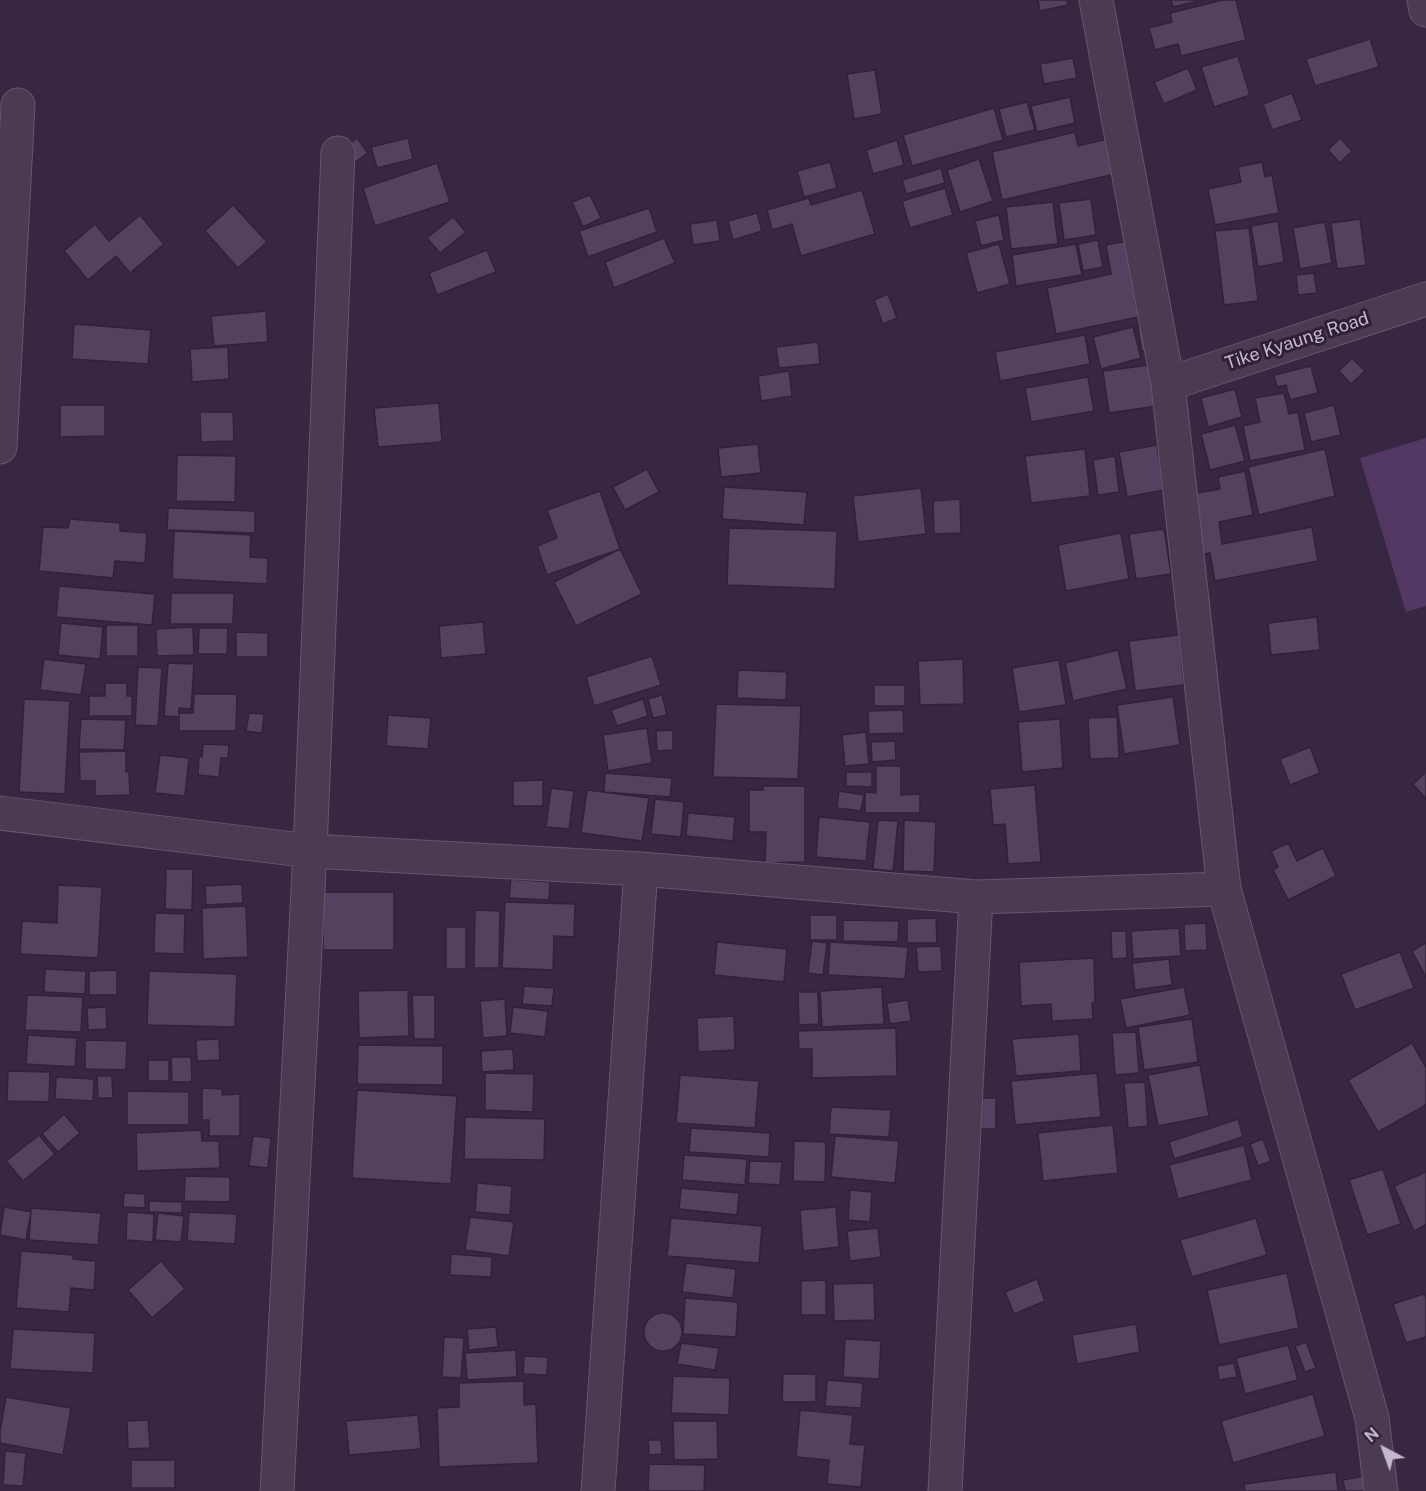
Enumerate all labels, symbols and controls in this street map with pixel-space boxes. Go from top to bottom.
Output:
street label: Tike Kyaung Road [1223,308,1371,374]
north arrow [1354,1419,1414,1479]
text: N [1361,1424,1383,1446]

